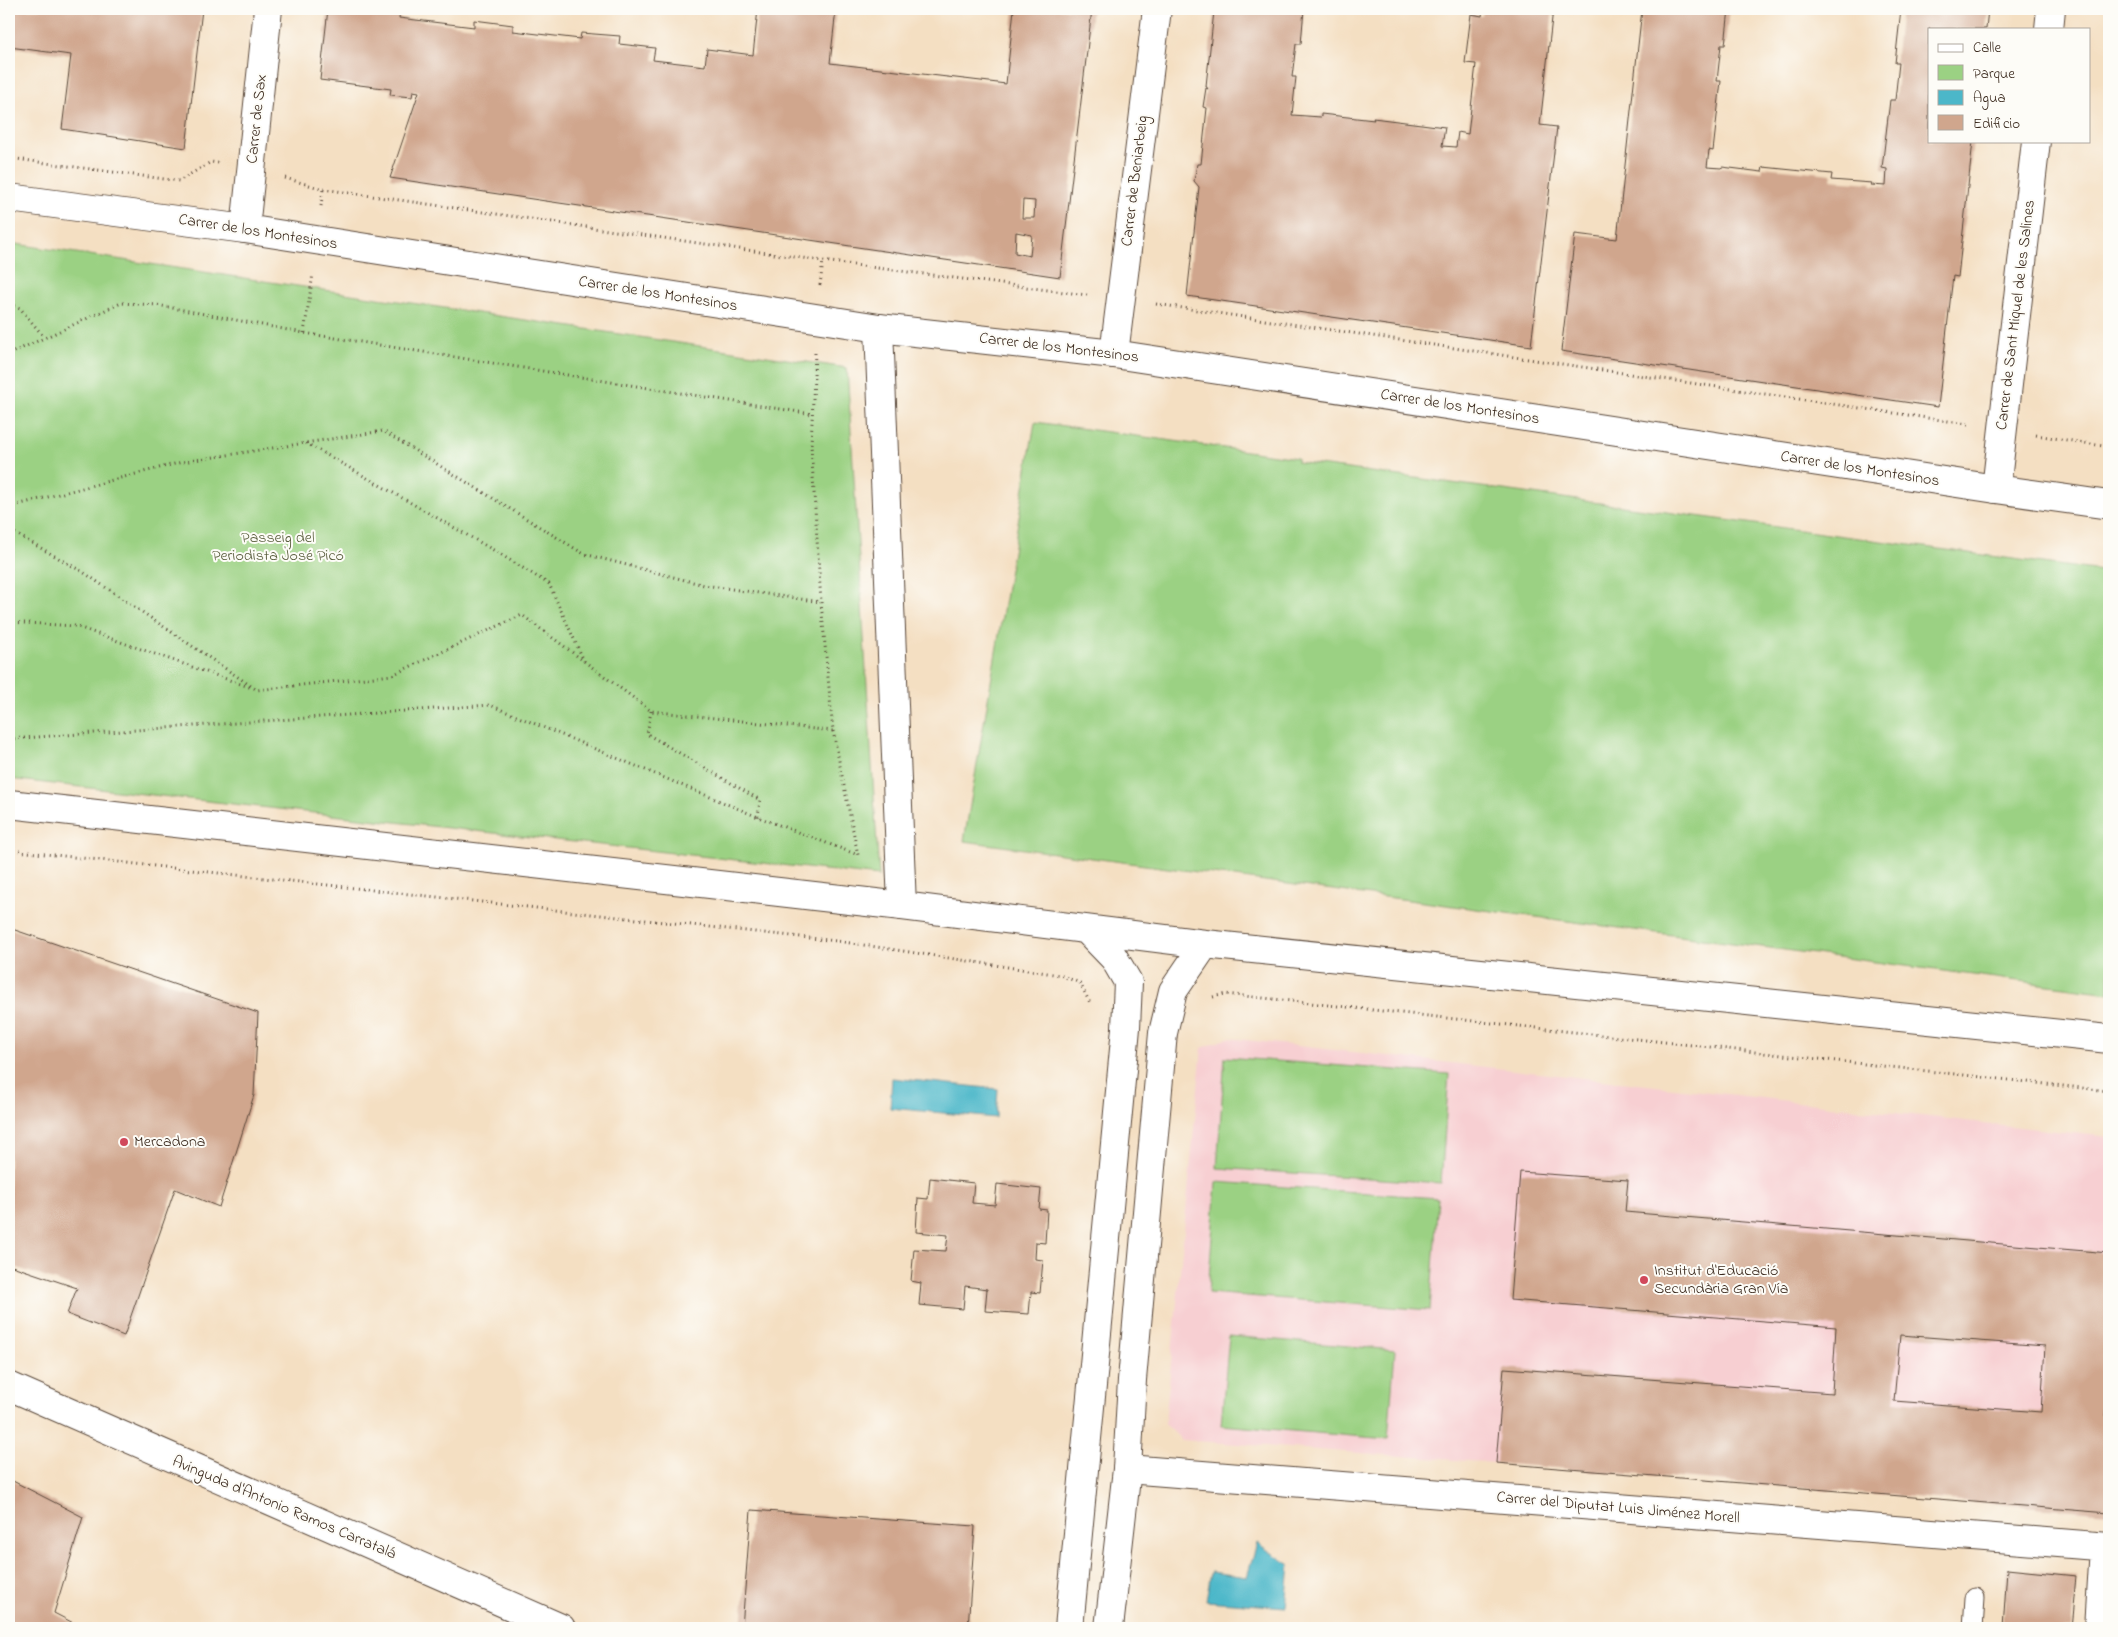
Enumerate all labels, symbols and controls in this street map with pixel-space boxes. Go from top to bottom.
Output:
legend [1928,28,2090,142]
text: Calle [1973,37,2001,59]
text: Parque [1973,63,2015,85]
street label: Carrer de Sax [240,73,274,165]
text: Agua [1973,87,2006,110]
text: Edificio [1973,113,2020,135]
street label: Carrer de Beniarbeig [1115,114,1155,248]
street label: Carrer de Sant Miquel de les Salines [1990,198,2042,432]
street label: Carrer de los Montesinos [177,208,339,256]
street label: Carrer de los Montesinos [577,270,739,318]
street label: Carrer de los Montesinos [978,326,1140,370]
street label: Carrer de los Montesinos [1379,383,1541,431]
street label: Carrer de los Montesinos [1779,445,1941,493]
park label: Passeig del Periodista José Picó [212,526,344,568]
place label: Mercadona [134,1130,205,1154]
marker: Mercadona [118,1136,130,1148]
place label: Institut d'Educació Secundària Gran Vía [1654,1259,1788,1301]
marker: Institut d'Educació Secundària Gran Vía [1638,1274,1650,1286]
street label: Avinguda d'Antonio Ramos Carratalá [168,1450,400,1566]
street label: Carrer del Diputat Luis Jiménez Morell [1496,1485,1741,1531]

